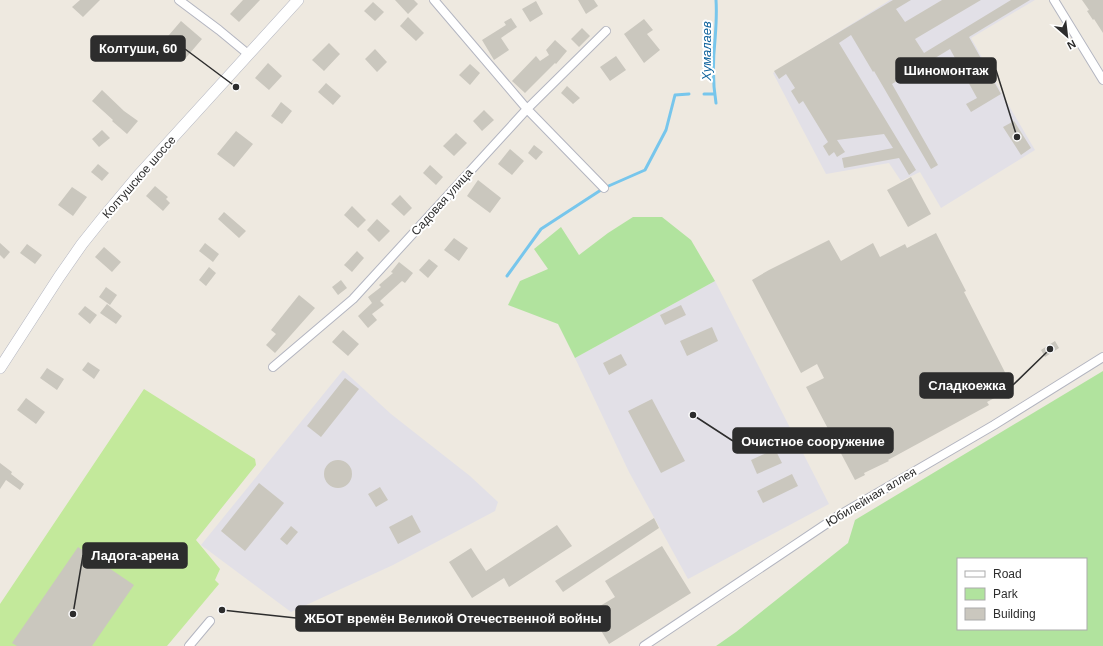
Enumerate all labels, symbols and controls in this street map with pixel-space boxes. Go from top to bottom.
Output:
north arrow [1047,16,1087,56]
water label: Хумалаев [699,21,714,82]
callout: Колтуши, 60 [91,36,185,61]
text: N [1065,38,1078,52]
text: Колтуши, 60 [99,41,177,56]
callout: Шиномонтаж [896,58,996,83]
text: Шиномонтаж [904,63,989,78]
street label: Колтушское шоссе [99,133,179,221]
street label: Садовая улица [408,166,476,238]
callout: Сладкоежка [920,373,1013,398]
text: Сладкоежка [928,378,1006,393]
callout: Очистное сооружение [733,428,893,453]
text: Очистное сооружение [741,434,885,449]
street label: Юбилейная аллея [823,464,919,530]
callout: Ладога-арена [83,543,187,568]
text: Ладога-арена [91,548,179,563]
legend [957,558,1087,630]
text: Road [993,567,1022,581]
text: Park [993,587,1019,601]
callout: ЖБОТ времён Великой Отечественной войны [296,606,610,631]
text: Building [993,607,1036,621]
text: ЖБОТ времён Великой Отечественной войны [303,611,602,626]

